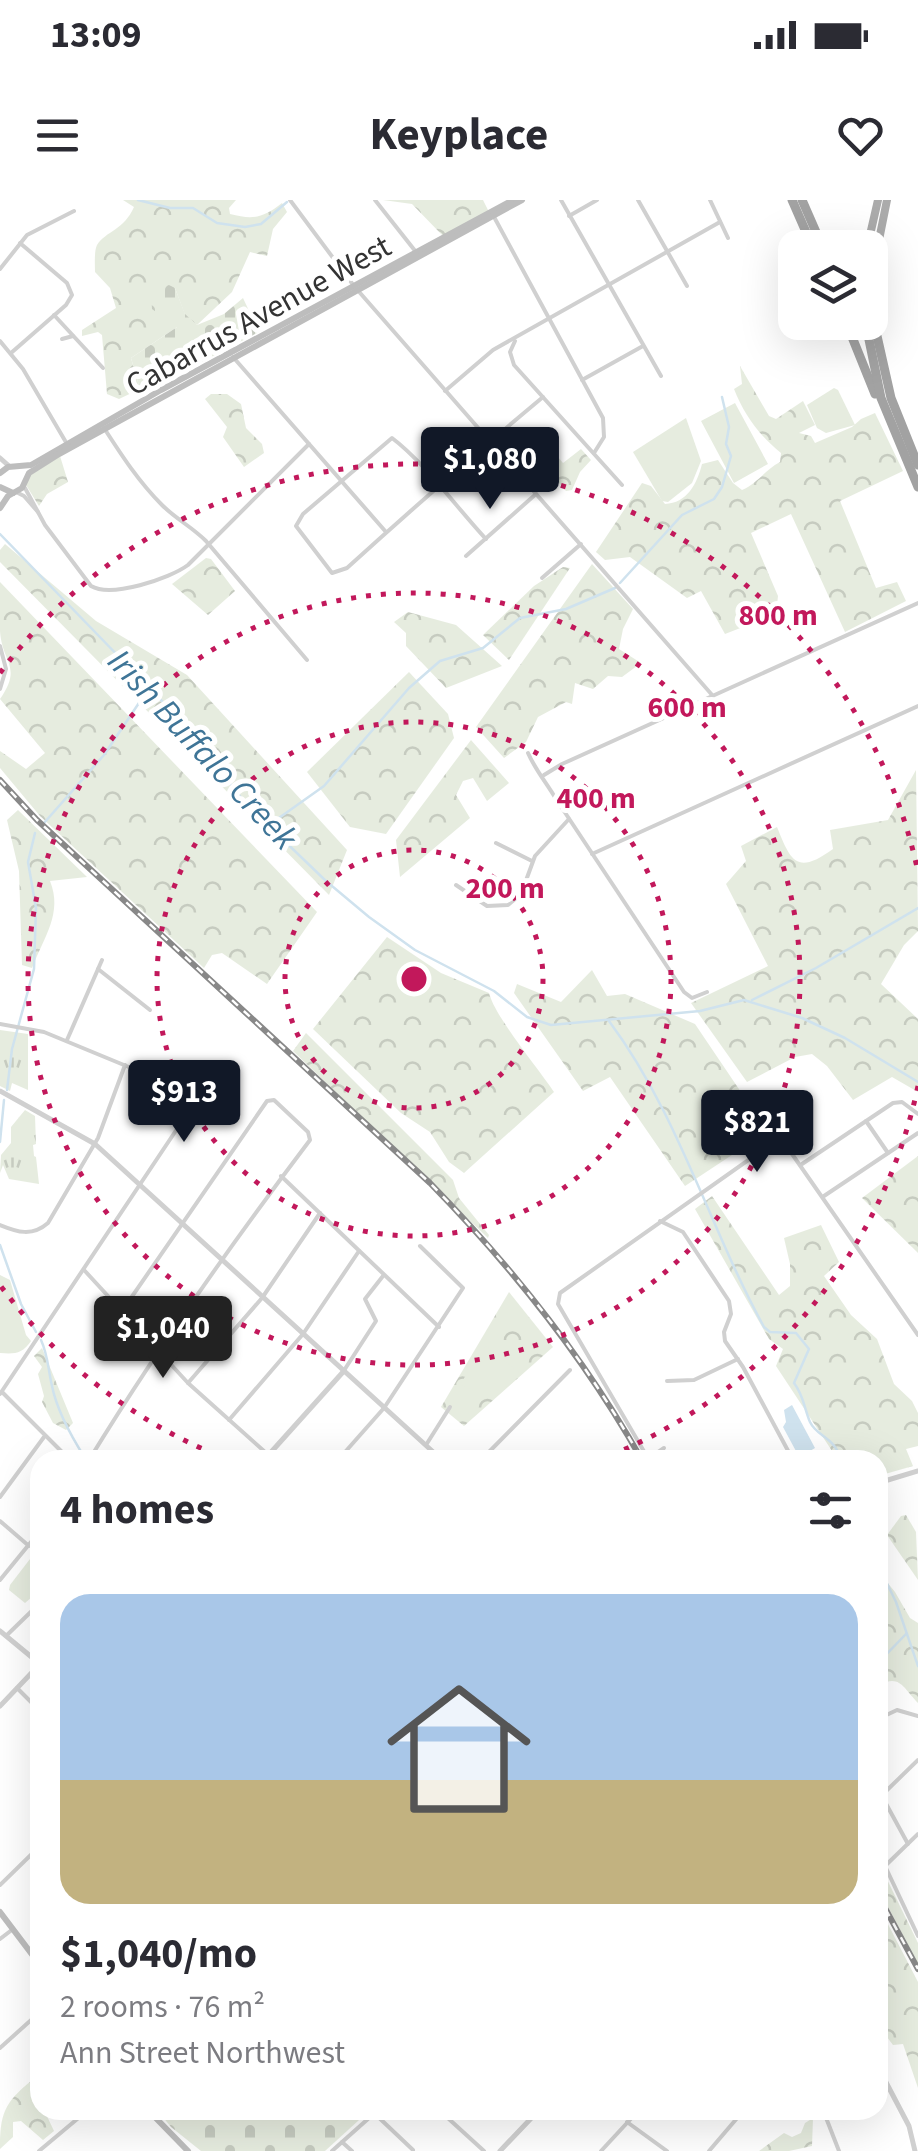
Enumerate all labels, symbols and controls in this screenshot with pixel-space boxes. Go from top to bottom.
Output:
text: 13:09 [50,8,142,62]
text: Keyplace [370,103,548,167]
icon: menu [30,108,85,163]
icon: heart [833,108,888,163]
street label: Cabarrus Avenue West [118,224,400,408]
map controls [778,230,888,340]
button: layers [778,230,888,340]
pin: $1,080 [409,427,571,512]
text: $1,080 [443,436,537,482]
text: 800 m [738,594,818,637]
water label: Irish Buffalo Creek [96,638,310,862]
text: 600 m [647,686,727,729]
text: 400 m [556,777,636,820]
text: 200 m [465,867,545,910]
centre of rings [396,961,432,997]
pin: $913 [125,1060,243,1145]
text: $913 [150,1069,218,1115]
pin: $821 [698,1090,816,1175]
text: $821 [723,1099,791,1145]
pin: $1,040 [82,1296,244,1381]
text: $1,040 [116,1305,210,1351]
text: 4 homes [60,1480,214,1540]
icon: filters [803,1483,858,1538]
icon: home [369,1659,549,1839]
text: $1,040/mo [60,1924,257,1984]
text: 2 rooms · 76 m² [60,1984,265,2030]
text: Ann Street Northwest [60,2030,345,2076]

